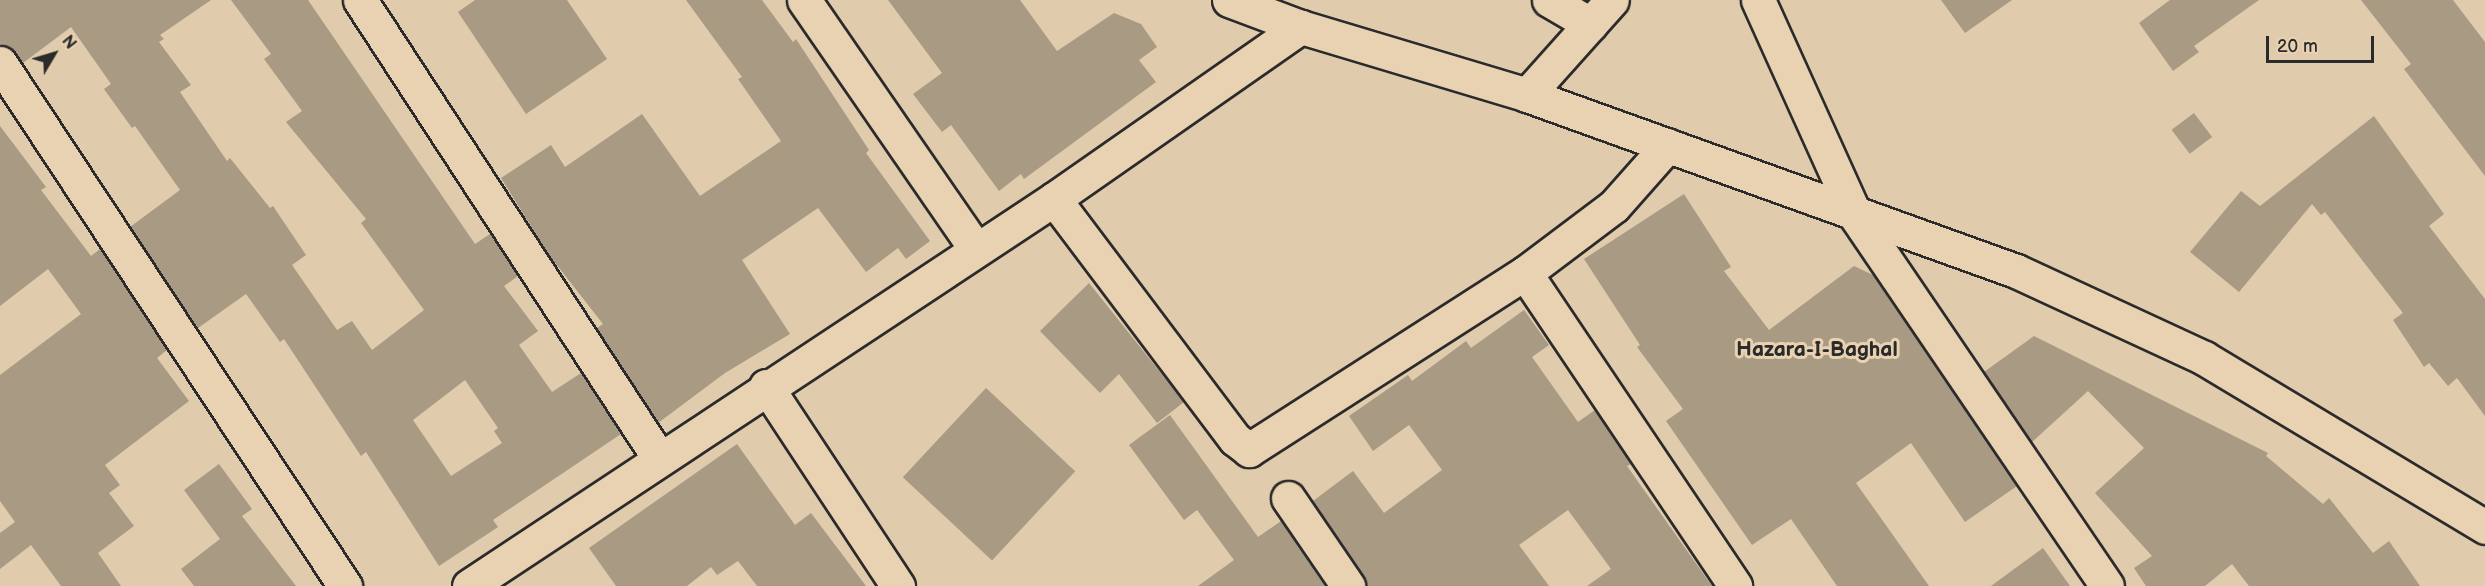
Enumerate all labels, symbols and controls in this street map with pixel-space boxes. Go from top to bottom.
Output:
north arrow [24,24,84,84]
scale bar [2269,24,2377,62]
text: N [57,32,80,53]
text: 20 m [2277,36,2318,57]
district label: Hazara-I-Baghal [1736,337,1898,363]

